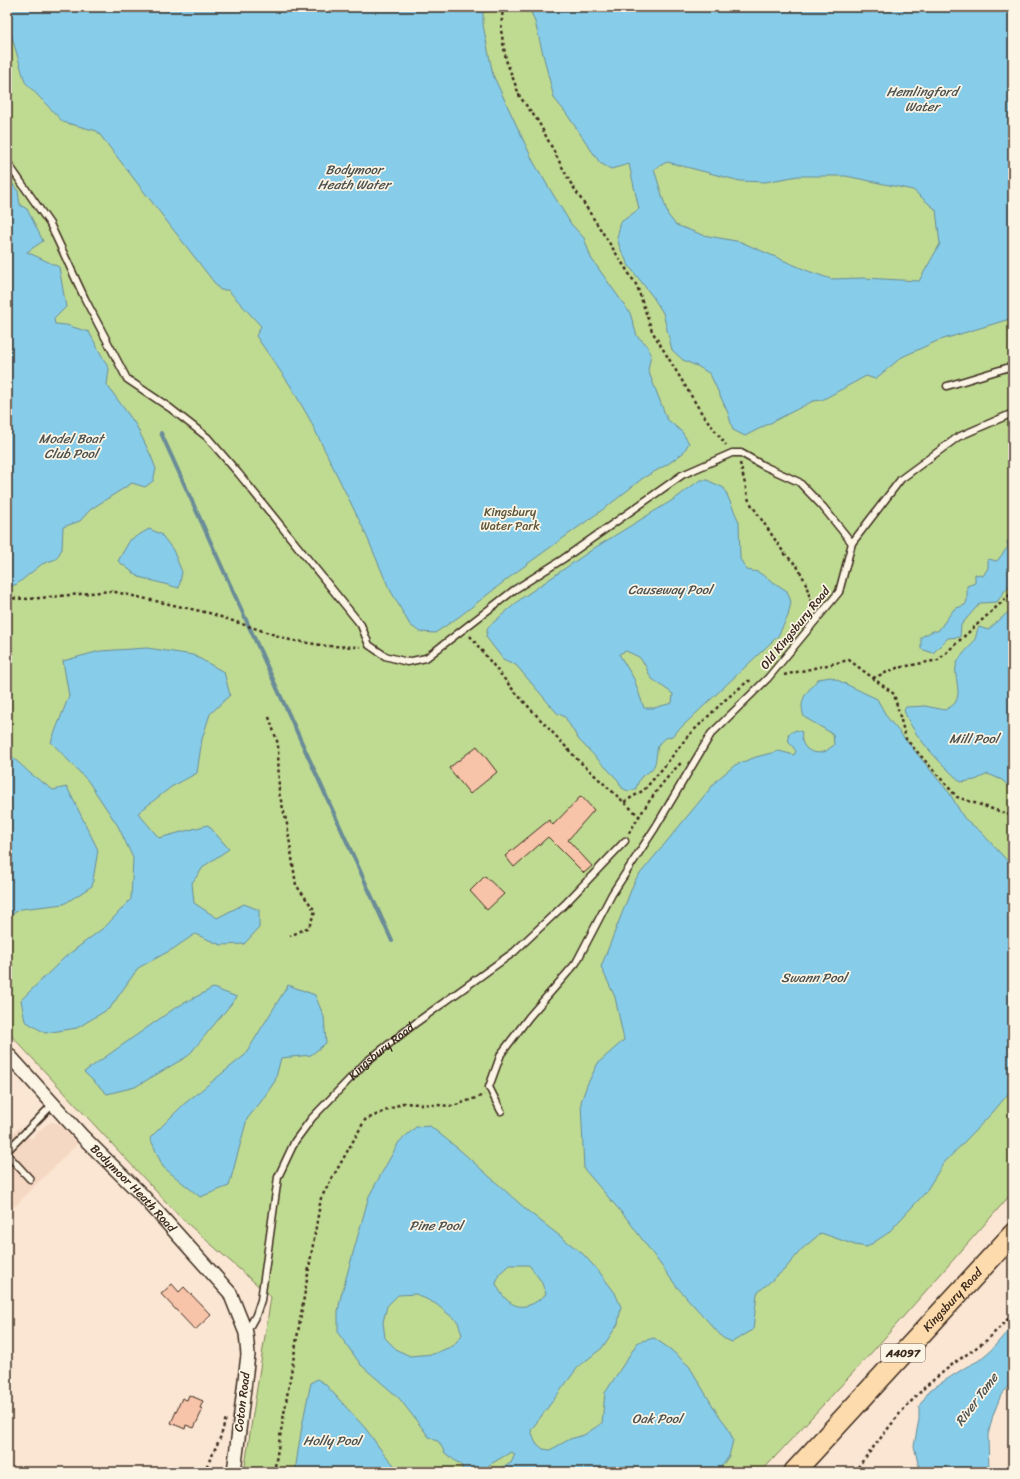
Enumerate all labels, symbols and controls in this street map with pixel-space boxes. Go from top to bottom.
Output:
water label: Hemlingford Water [886,80,962,118]
water label: Bodymoor Heath Water [318,158,393,196]
water label: Model Boat Club Pool [39,427,106,465]
park label: Kingsbury Water Park [480,501,540,537]
water label: Causeway Pool [628,578,715,601]
street label: Old Kingsbury Road [754,581,836,675]
water label: Mill Pool [949,727,1002,750]
water label: Swann Pool [781,966,850,989]
street label: Kingsbury Road [343,1016,420,1086]
street label: Bodymoor Heath Road [85,1139,183,1239]
water label: Pine Pool [410,1214,466,1237]
street label: Kingsbury Road [917,1261,989,1337]
road number: A4097 [881,1344,925,1362]
water label: River Tame [949,1367,1005,1431]
street label: Coton Road [227,1370,257,1433]
water label: Oak Pool [632,1407,685,1430]
water label: Holly Pool [303,1429,364,1452]

